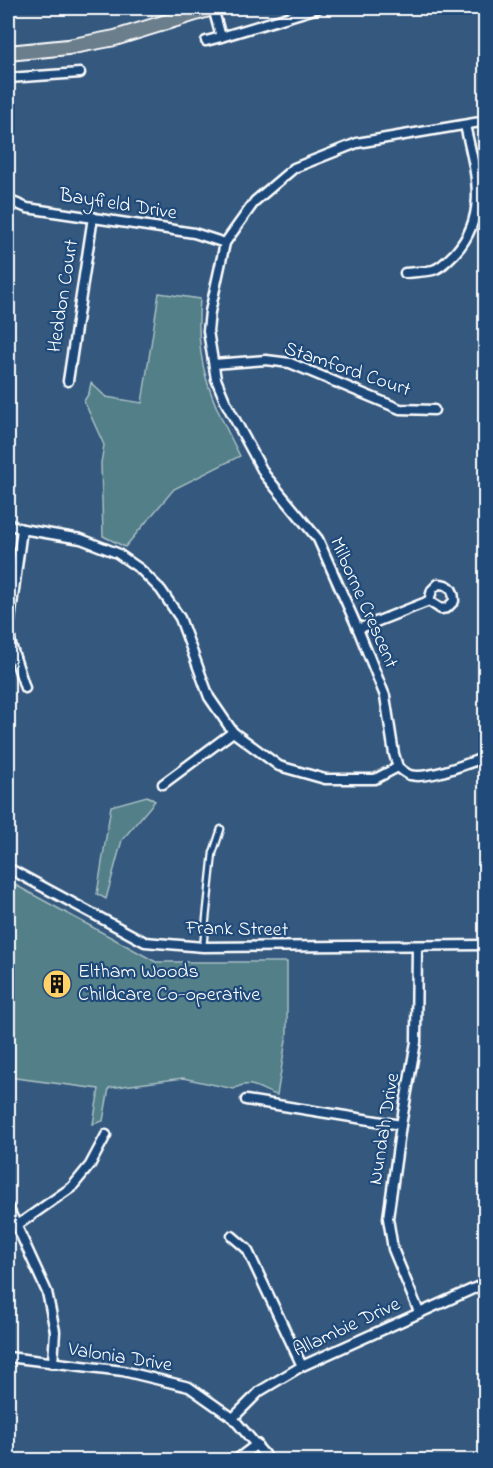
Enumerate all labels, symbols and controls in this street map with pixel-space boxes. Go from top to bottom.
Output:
street label: Bayfield Drive [56,181,179,229]
street label: Heddon Court [41,237,87,355]
street label: Stamford Court [280,335,415,405]
street label: Milborne Crescent [321,533,405,673]
street label: Frank Street [185,915,289,945]
place label: Eltham Woods Childcare Co-operative [78,958,260,1010]
building icon: Eltham Woods Childcare Co-operative [41,968,73,1000]
street label: Nundah Drive [362,1071,408,1187]
street label: Allambie Drive [289,1290,405,1365]
street label: Valonia Drive [65,1335,174,1381]

